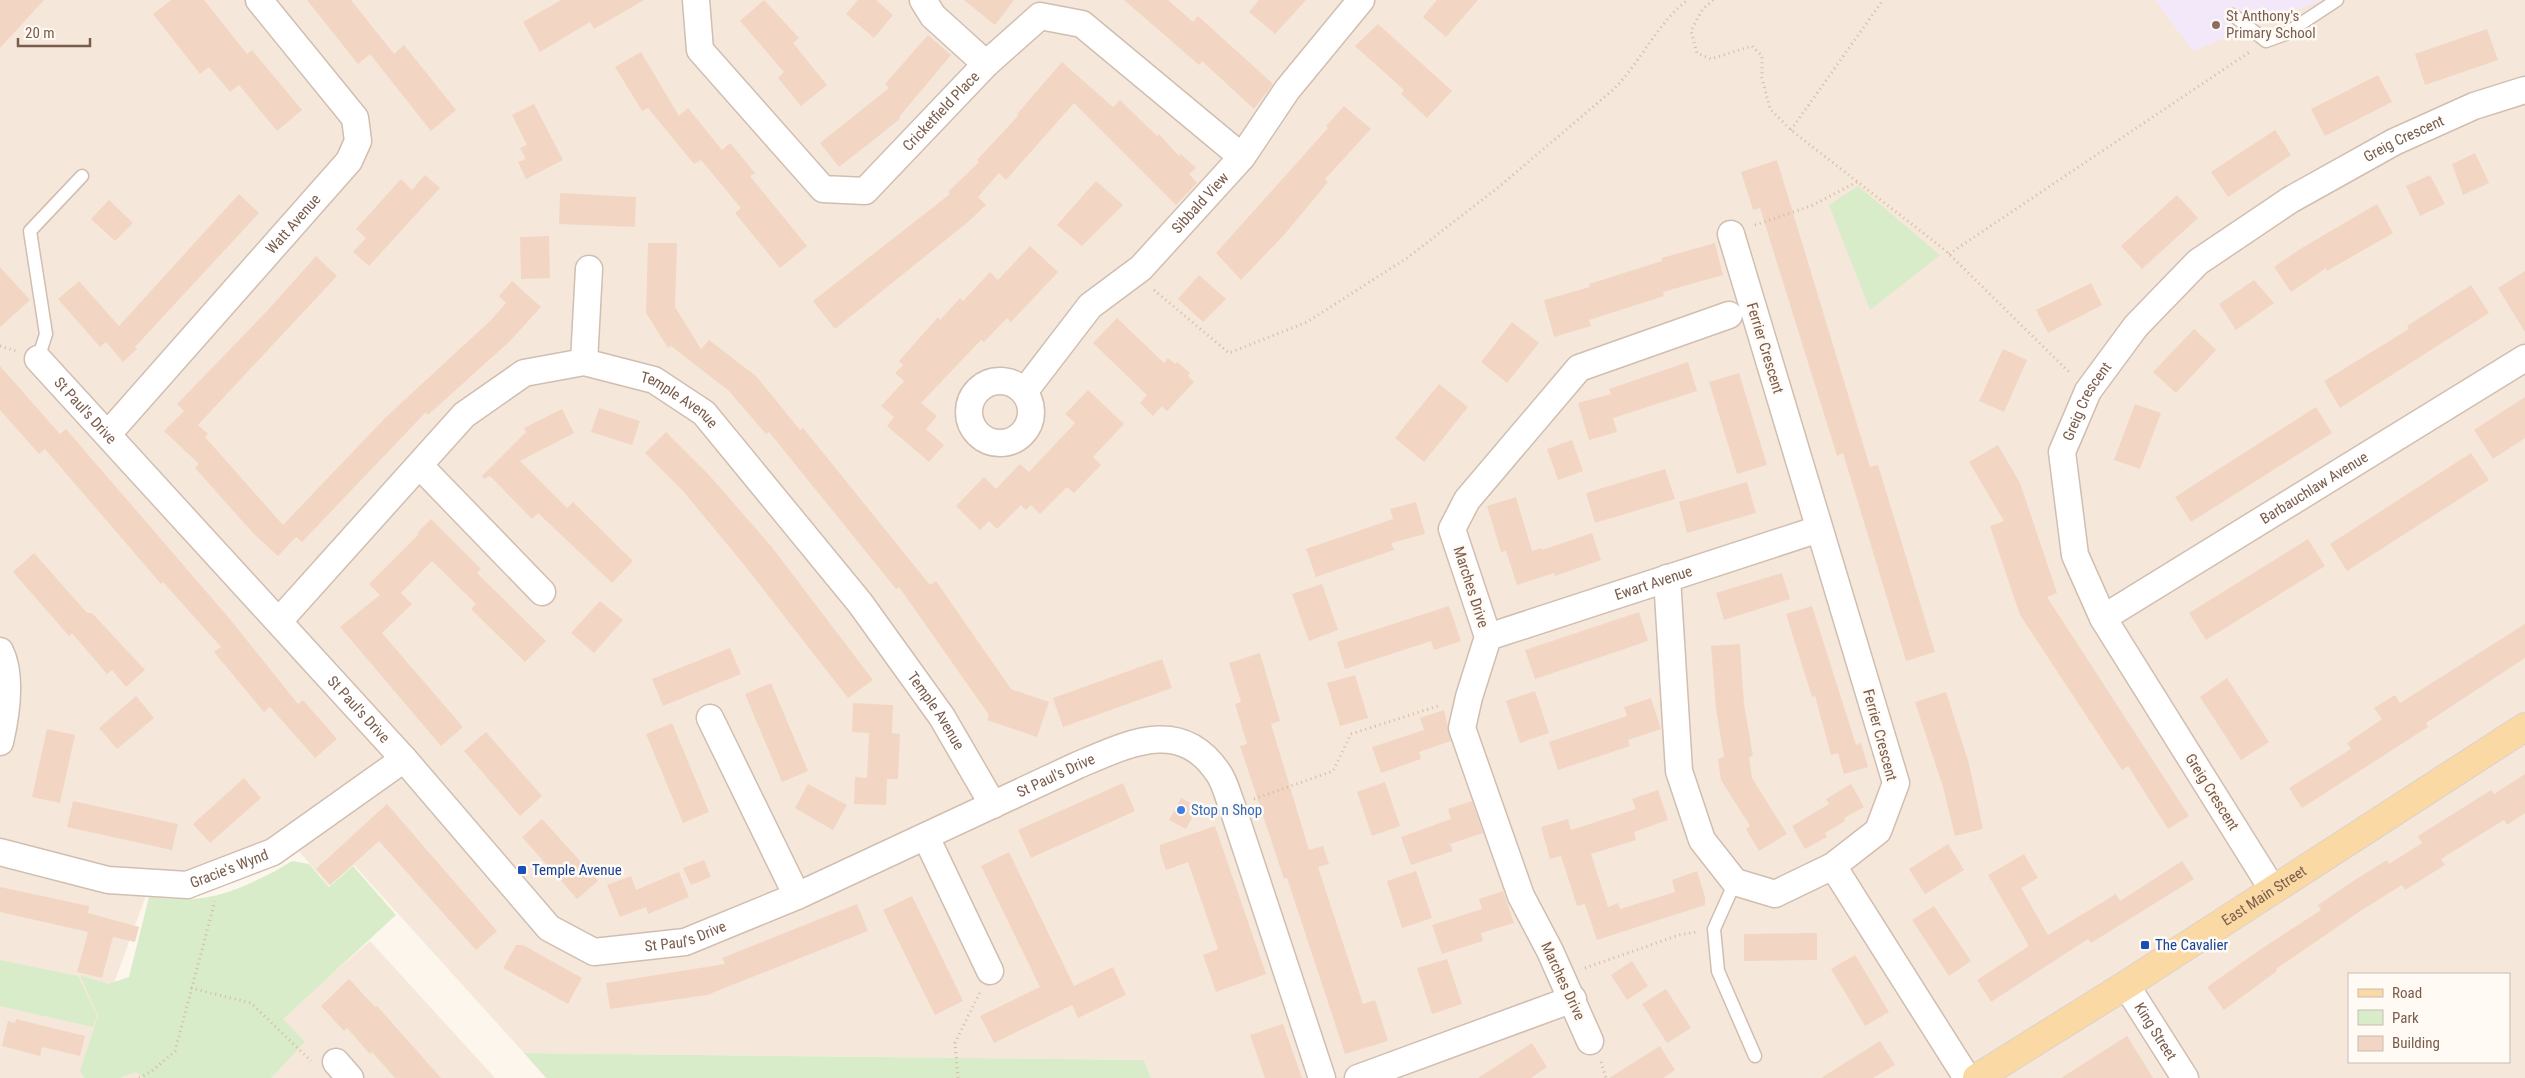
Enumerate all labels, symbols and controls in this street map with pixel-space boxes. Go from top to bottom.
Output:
place label: St Anthony's Primary School [2226,7,2316,42]
scale bar [18,15,90,47]
marker: St Anthony's Primary School [2210,19,2222,31]
text: 20 m [25,24,55,42]
street label: Cricketfield Place [899,68,983,155]
street label: Greig Crescent [2360,112,2447,166]
street label: Sibbald View [1168,168,1233,237]
street label: Watt Avenue [262,190,325,258]
street label: Ferrier Crescent [1743,300,1787,396]
street label: Greig Crescent [2059,358,2115,444]
street label: Temple Avenue [639,368,722,432]
street label: St Paul's Drive [50,374,120,448]
street label: Barbauchlaw Avenue [2257,448,2371,528]
street label: Marches Drive [1449,544,1493,630]
street label: Ewart Avenue [1612,562,1694,604]
street label: Temple Avenue [903,668,968,753]
street label: St Paul's Drive [324,672,394,747]
street label: Ferrier Crescent [1859,687,1901,783]
street label: St Paul's Drive [1014,750,1098,801]
street label: Greig Crescent [2181,750,2243,834]
place label: Stop n Shop [1191,801,1262,819]
marker: Stop n Shop [1175,804,1187,816]
street label: Gracie's Wynd [188,846,271,892]
place label: Temple Avenue [532,861,622,879]
street label: East Main Street [2218,862,2310,930]
marker: Temple Avenue [516,864,528,876]
street label: St Paul's Drive [644,917,729,955]
place label: The Cavalier [2155,936,2229,954]
street label: Marches Drive [1537,939,1589,1023]
marker: The Cavalier [2139,939,2151,951]
legend [2348,973,2510,1063]
text: Road [2392,984,2422,1002]
street label: King Street [2130,999,2180,1064]
text: Park [2392,1009,2419,1027]
text: Building [2392,1034,2440,1052]

